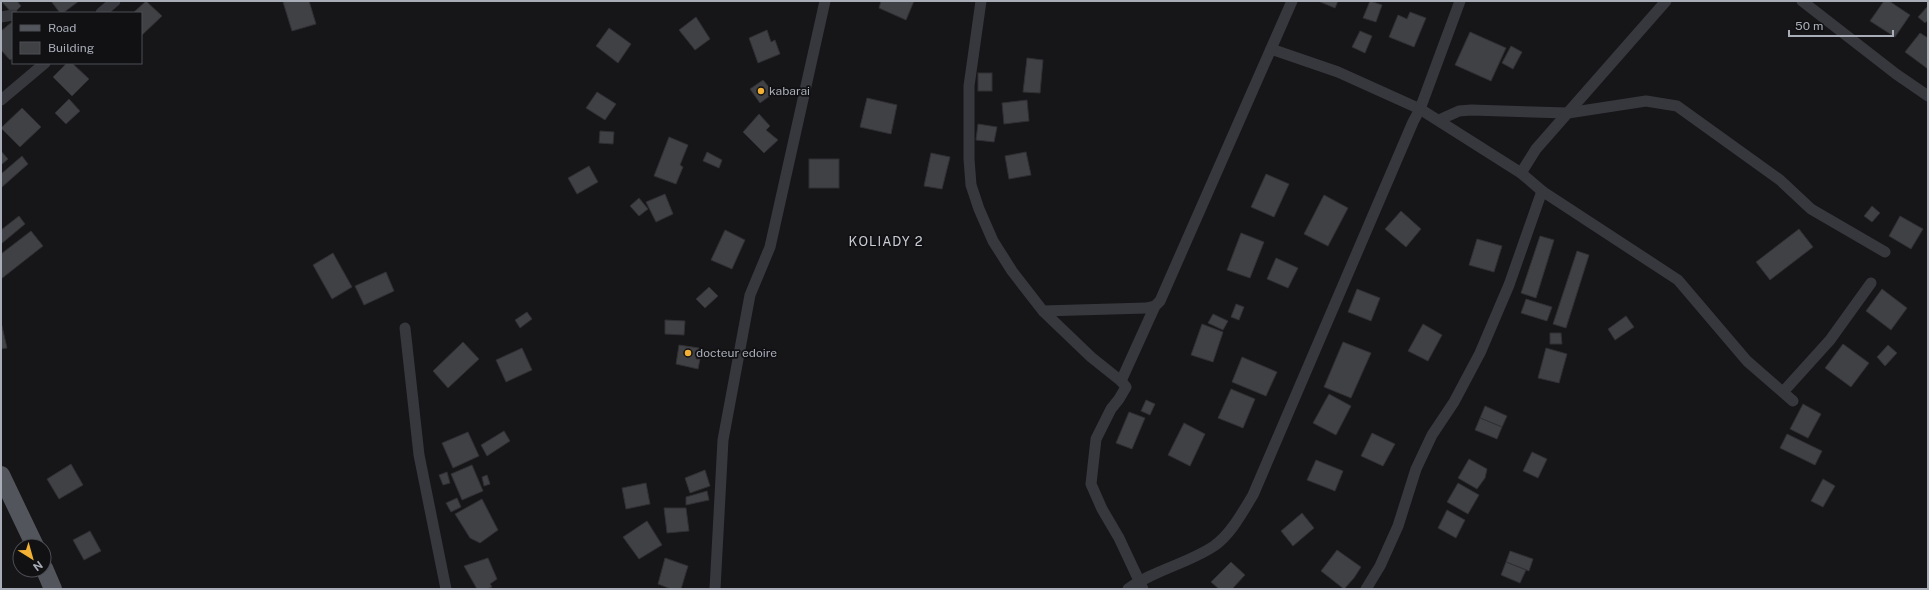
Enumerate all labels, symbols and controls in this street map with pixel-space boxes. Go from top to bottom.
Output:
legend [12,12,142,64]
scale bar [1789,12,1893,38]
text: 50 m [1795,19,1823,33]
text: Road [48,21,76,35]
text: Building [48,41,94,55]
place label: kabarai [769,84,810,98]
marker: kabarai [756,86,766,96]
district label: KOLIADY 2 [849,234,923,249]
place label: docteur edoire [696,346,777,360]
marker: docteur edoire [683,348,693,358]
north arrow [12,538,52,578]
text: N [31,559,45,573]

